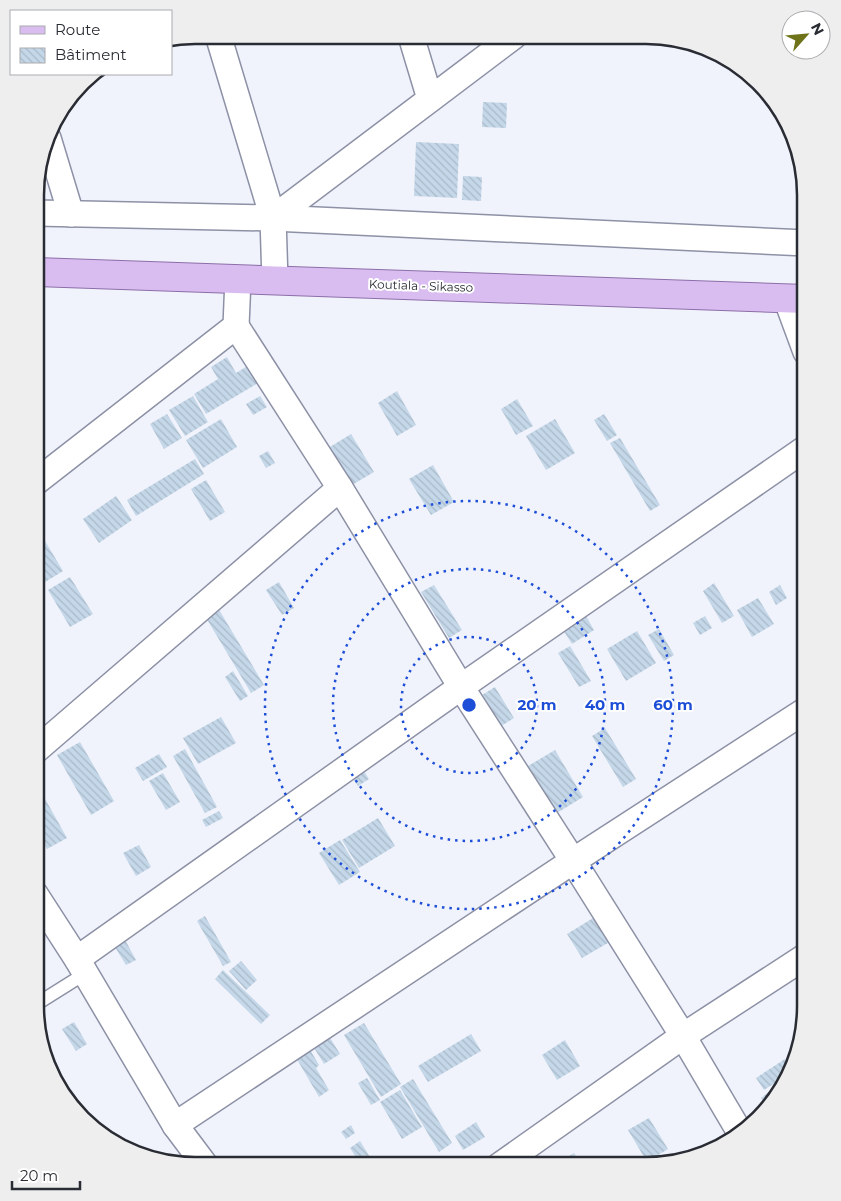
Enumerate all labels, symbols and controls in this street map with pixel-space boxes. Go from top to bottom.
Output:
legend [10,10,172,75]
north arrow [781,10,831,60]
text: Route [55,20,100,39]
text: N [807,20,828,38]
text: Bâtiment [55,45,127,64]
street label: Koutiala - Sikasso [369,276,473,295]
text: 20 m [517,695,557,714]
text: 40 m [585,695,625,714]
text: 60 m [653,695,693,714]
centre of rings [460,696,478,714]
scale bar [12,1158,80,1190]
text: 20 m [20,1166,58,1185]

